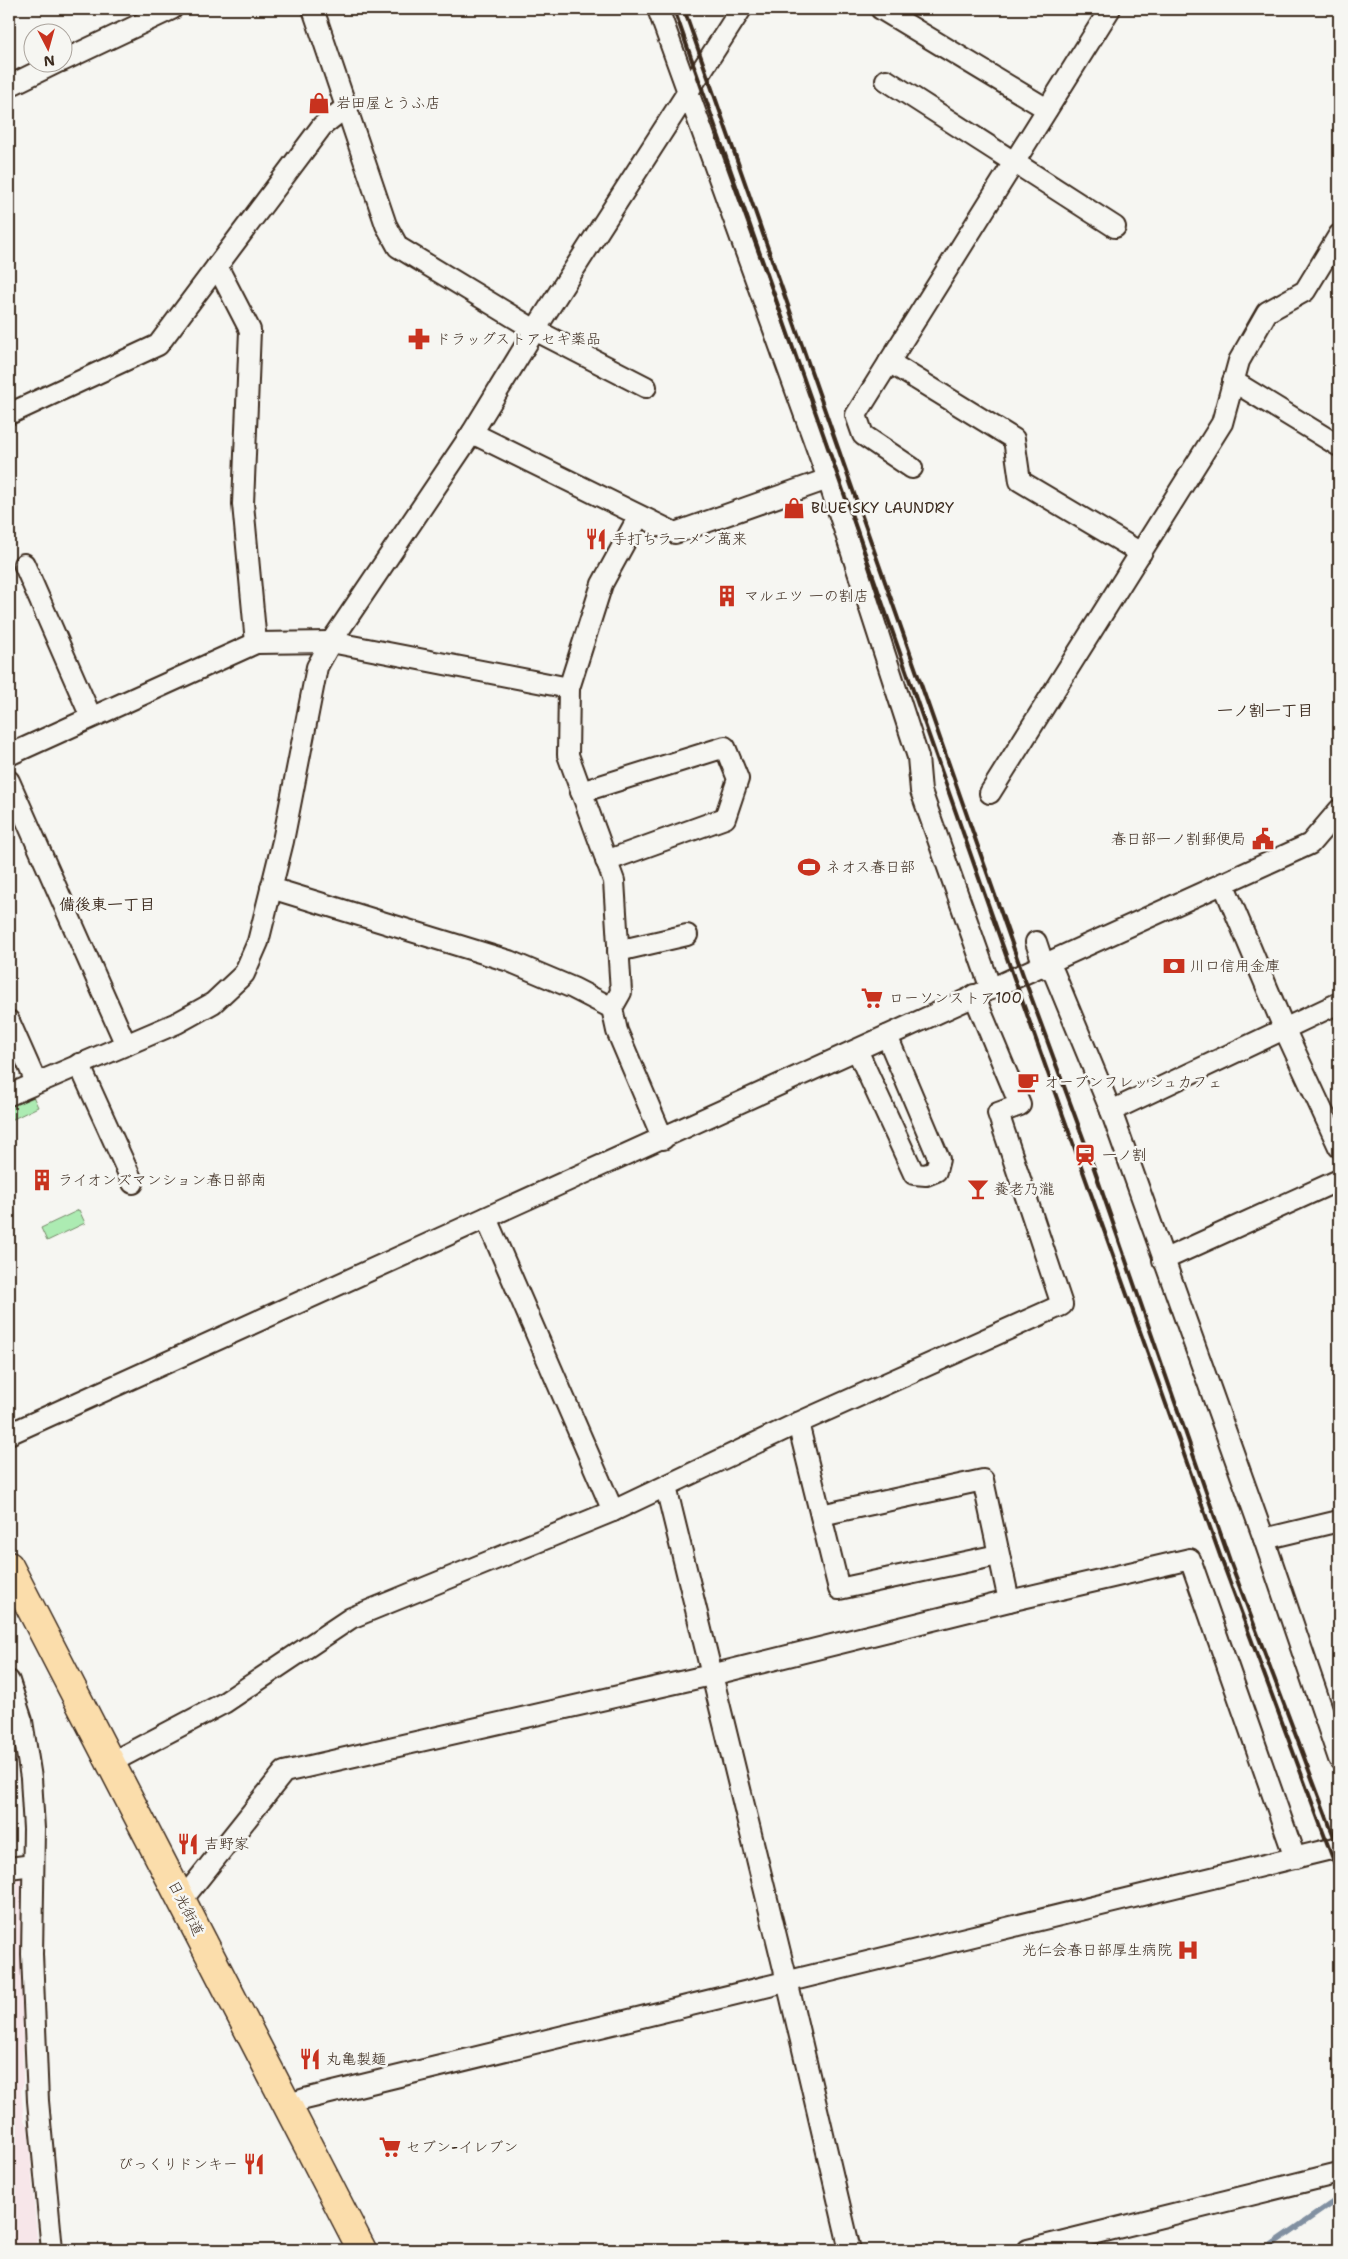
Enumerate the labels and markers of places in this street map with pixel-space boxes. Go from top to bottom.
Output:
shop icon: 岩田屋とうふ店 [306,90,332,116]
place label: 岩田屋とうふ店 [336,93,440,113]
pharmacy icon: ドラッグストアセキ薬品 [406,326,432,352]
place label: ドラッグストアセキ薬品 [436,329,601,349]
shop icon: BLUE SKY LAUNDRY [781,495,807,521]
place label: BLUE SKY LAUNDRY [811,498,954,518]
restaurant icon: 手打ちラーメン萬来 [583,526,609,552]
place label: 手打ちラーメン萬来 [612,529,747,549]
building icon: マルエツ 一の割店 [714,583,740,609]
place label: マルエツ 一の割店 [744,586,869,606]
public building icon: 春日部一ノ割郵便局 [1250,826,1276,852]
place label: 春日部一ノ割郵便局 [1111,829,1246,849]
sports icon: ネオス春日部 [796,854,822,880]
place label: ネオス春日部 [826,857,915,877]
bank icon: 川口信用金庫 [1161,953,1187,979]
place label: 川口信用金庫 [1190,956,1280,976]
supermarket icon: ローソンストア100 [859,985,885,1011]
place label: ローソンストア100 [889,988,1022,1008]
cafe icon: オーブンフレッシュカフェ [1015,1069,1041,1095]
place label: オーブンフレッシュカフェ [1044,1072,1223,1092]
station icon: 一ノ割 [1072,1142,1098,1168]
place label: 一ノ割 [1102,1145,1147,1165]
building icon: ライオンズマンション春日部南 [29,1167,55,1193]
place label: ライオンズマンション春日部南 [58,1170,266,1190]
bar icon: 養老乃瀧 [965,1176,991,1202]
place label: 養老乃瀧 [994,1179,1054,1199]
restaurant icon: 吉野家 [175,1831,201,1857]
place label: 吉野家 [204,1834,249,1854]
hospital icon: 光仁会春日部厚生病院 [1175,1937,1201,1963]
place label: 光仁会春日部厚生病院 [1022,1940,1172,1960]
restaurant icon: 丸亀製麺 [297,2046,323,2072]
place label: 丸亀製麺 [326,2049,386,2069]
supermarket icon: セブン-イレブン [377,2134,403,2160]
place label: セブン-イレブン [406,2137,518,2157]
restaurant icon: びっくりドンキー [241,2151,267,2177]
place label: びっくりドンキー [118,2154,238,2174]

